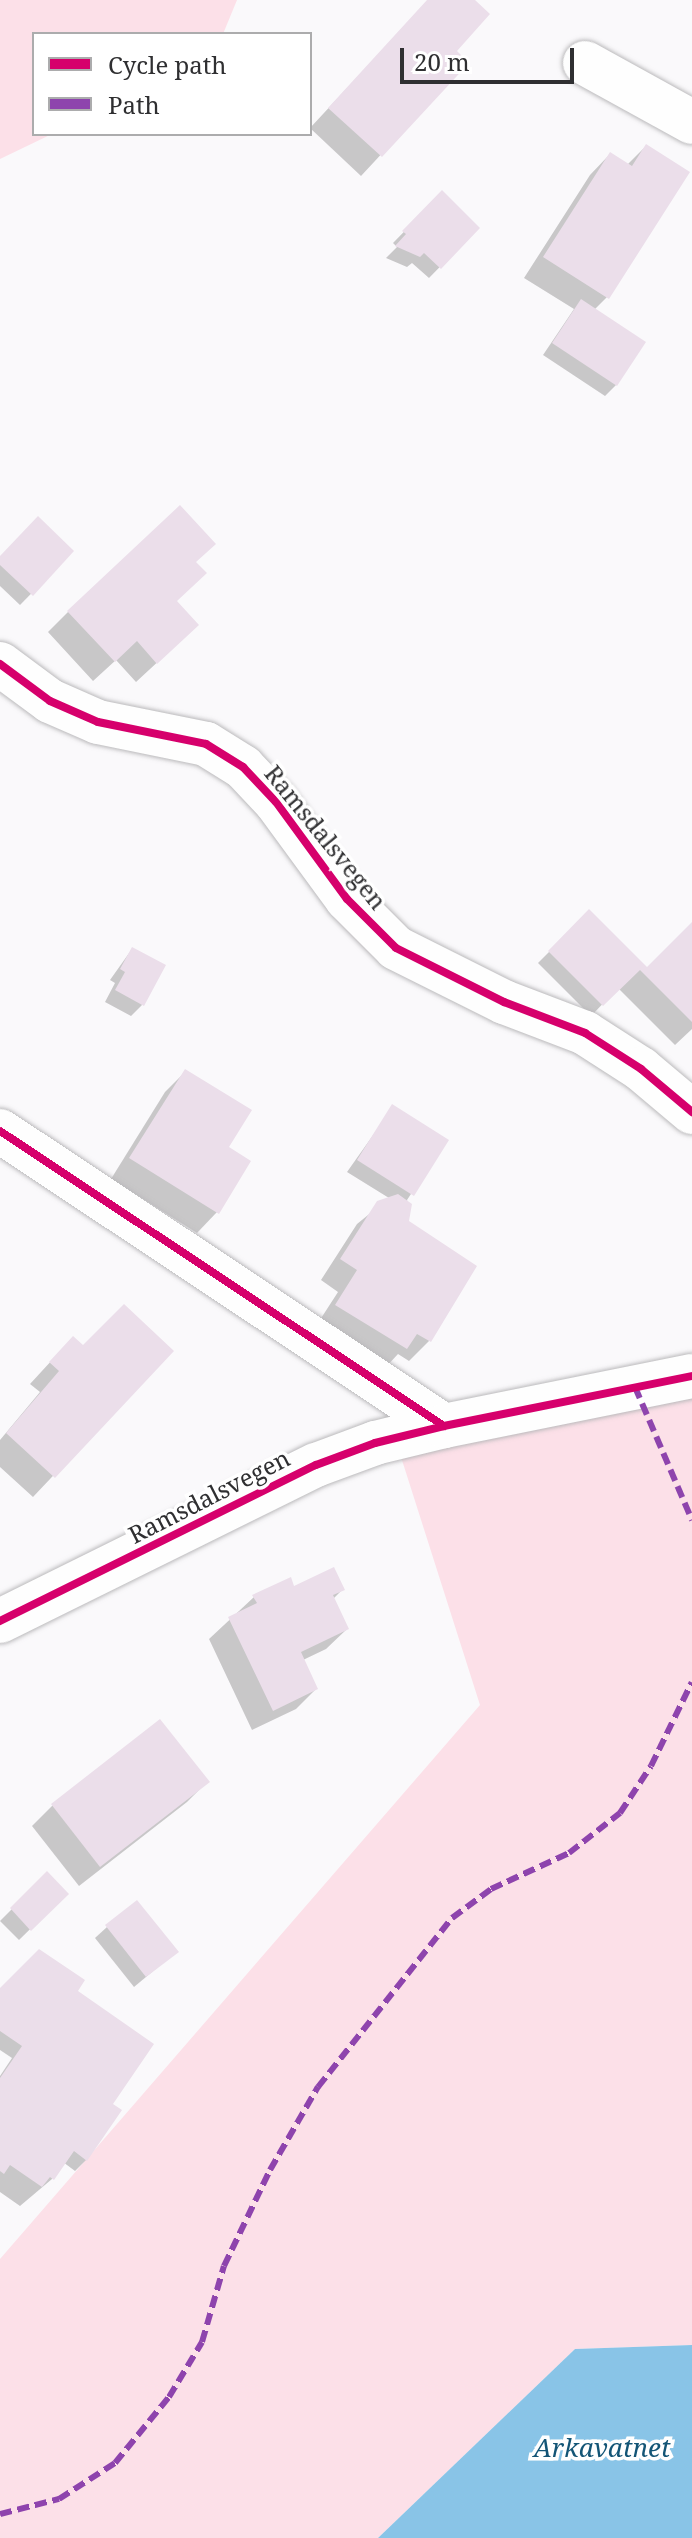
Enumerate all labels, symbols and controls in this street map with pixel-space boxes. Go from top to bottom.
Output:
legend [32,32,312,136]
scale bar [404,32,578,82]
text: 20 m [414,45,470,78]
text: Cycle path [108,48,227,81]
text: Path [108,88,160,121]
street label: Ramsdalsvegen [259,759,393,915]
street label: Ramsdalsvegen [124,1443,294,1549]
water label: Arkavatnet [534,2432,670,2464]

